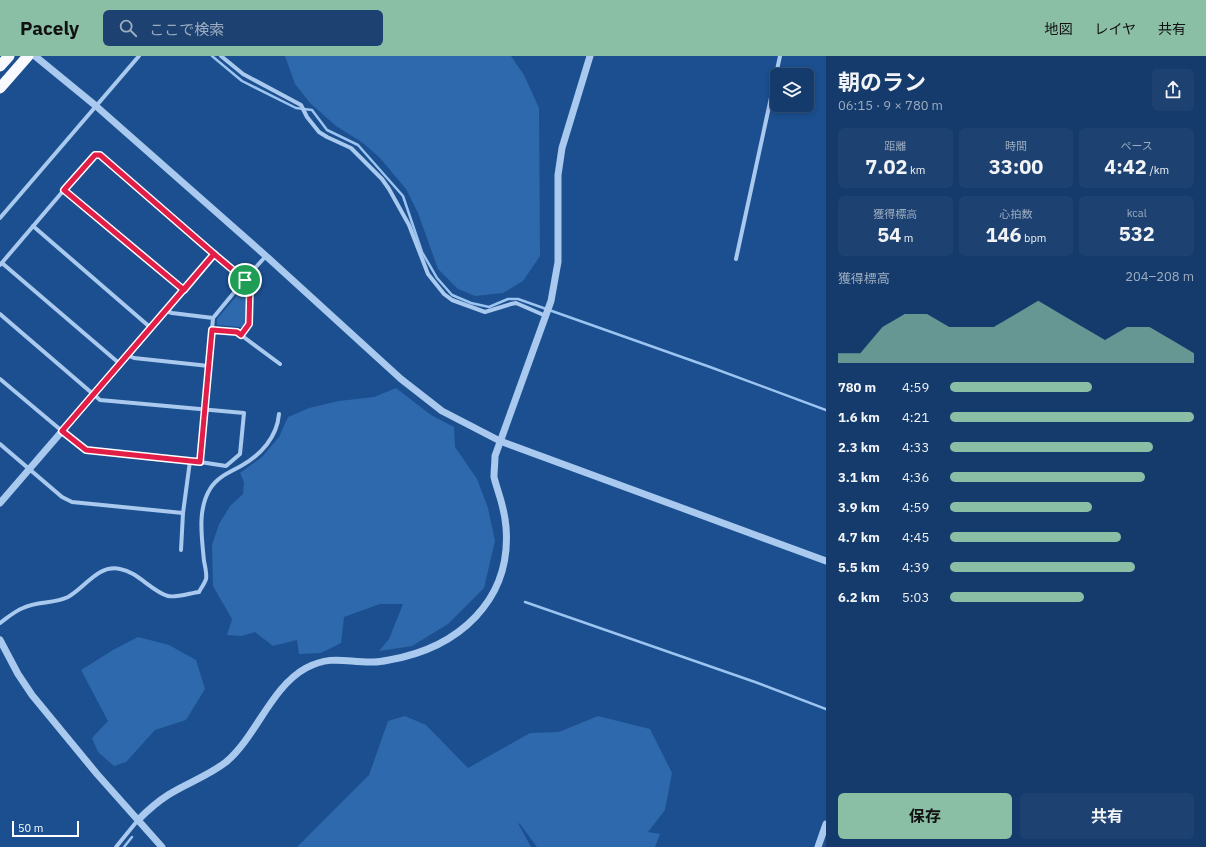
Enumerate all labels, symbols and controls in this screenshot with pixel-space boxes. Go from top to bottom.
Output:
search box [103,10,383,46]
text: Pacely [20,16,79,40]
icon: search [117,17,139,39]
text: ここで検索 [149,20,224,39]
text: 地図 [1044,20,1072,38]
text: レイヤ [1094,20,1136,38]
text: 共有 [1158,20,1186,38]
text: 朝のラン [838,67,926,96]
map controls [770,68,814,112]
button: layers [770,68,814,112]
button: share [1152,69,1194,111]
text: 06:15 · 9 × 780 m [838,97,943,114]
text: 距離 [884,139,906,153]
text: 時間 [1005,139,1027,153]
text: ペース [1120,139,1153,153]
text: 7.02 [865,153,907,180]
text: 33:00 [989,153,1043,180]
text: 4:42 [1104,153,1147,180]
text: km [907,163,925,177]
text: /km [1147,163,1169,177]
text: kcal [1127,206,1147,220]
text: 獲得標高 [873,207,917,221]
text: 心拍数 [999,207,1032,221]
text: 532 [1119,220,1155,247]
text: 54 [877,221,901,248]
text: 146 [986,221,1022,248]
text: m [901,231,913,245]
text: bpm [1022,231,1046,245]
pin [228,263,262,297]
text: 204–208 m [1125,268,1194,285]
icon: arrive [234,269,256,291]
text: 獲得標高 [838,270,890,287]
text: 780 m [838,379,876,396]
text: 4:59 [902,379,929,396]
text: 1.6 km [838,409,880,426]
text: 4:21 [902,409,929,426]
text: 2.3 km [838,439,880,456]
text: 4:33 [902,439,929,456]
text: 3.1 km [838,469,880,486]
text: 4:36 [902,469,929,486]
text: 3.9 km [838,499,880,516]
text: 4:59 [902,499,929,516]
text: 4.7 km [838,529,880,546]
text: 4:45 [902,529,929,546]
text: 5.5 km [838,559,880,576]
text: 4:39 [902,559,929,576]
text: 6.2 km [838,589,880,606]
text: 5:03 [902,589,929,606]
button: 保存 [838,793,1012,839]
button: 共有 [1020,793,1194,839]
scale bar [12,819,79,838]
text: 50 m [18,821,43,835]

